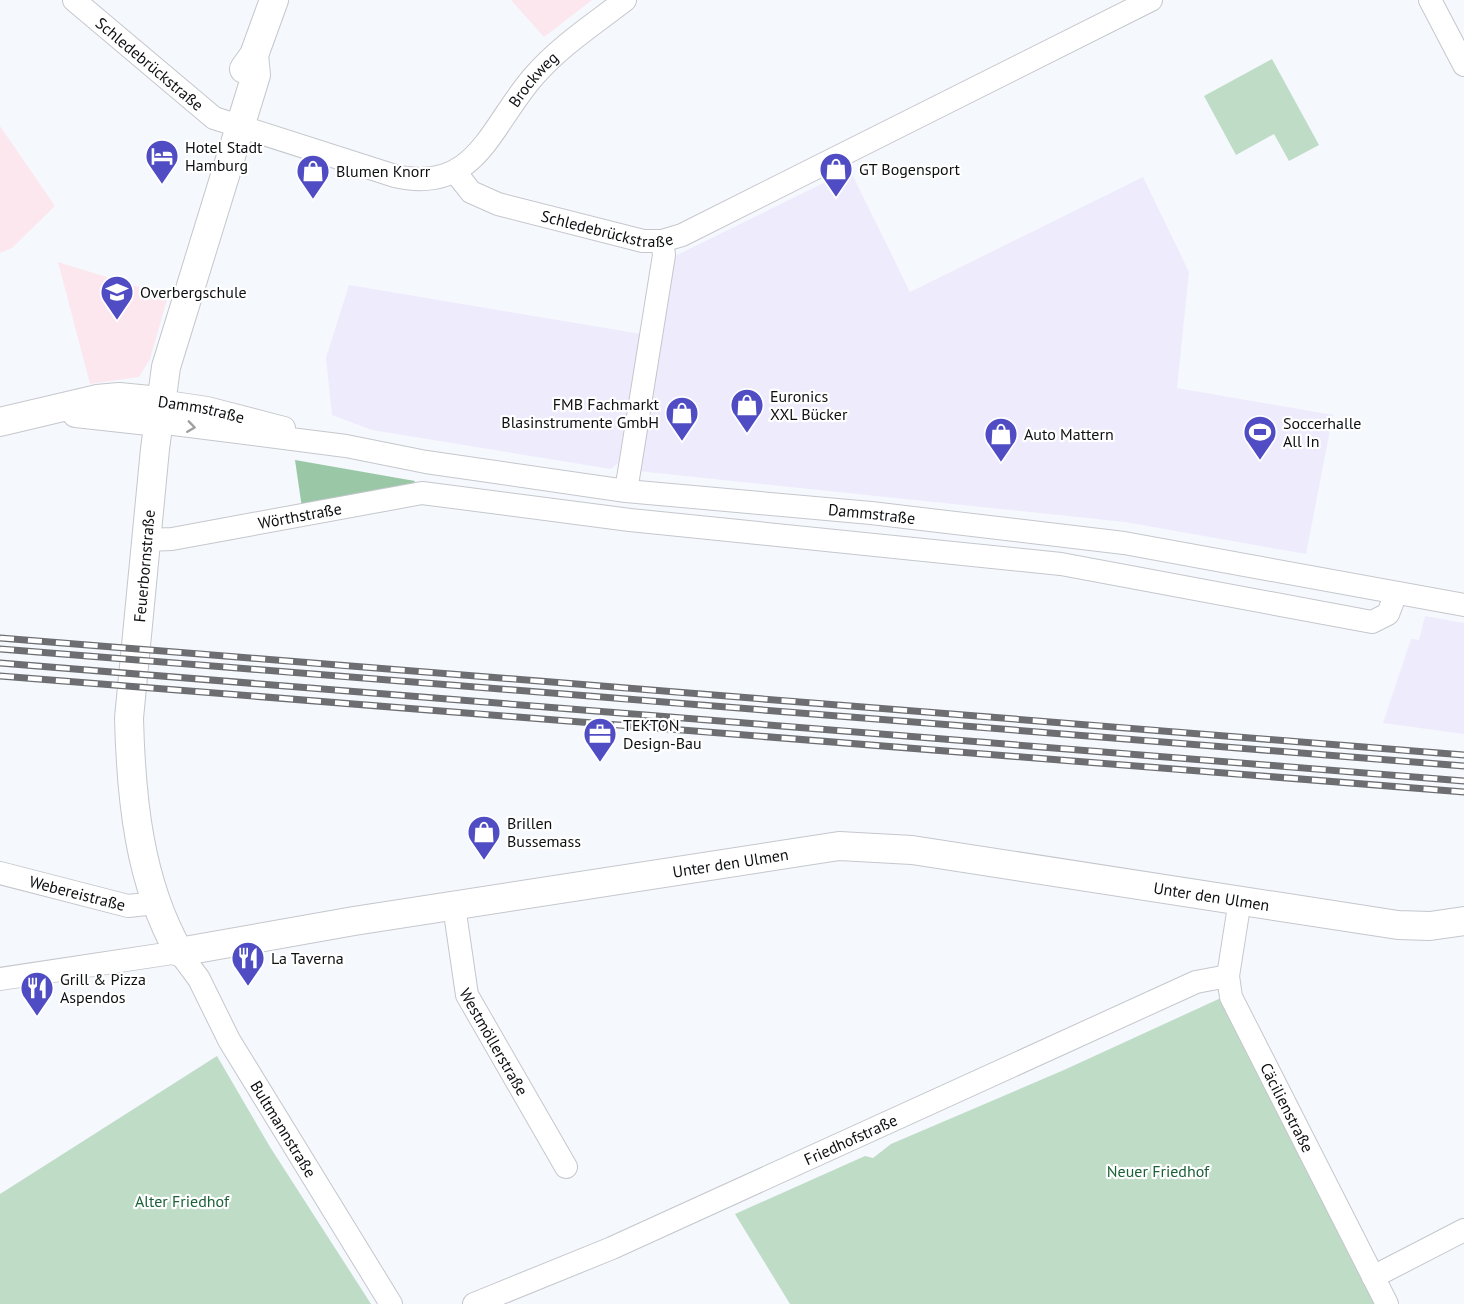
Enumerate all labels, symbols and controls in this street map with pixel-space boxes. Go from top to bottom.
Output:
street label: Schledebrückstraße [92,13,208,115]
street label: Brockweg [504,47,562,111]
place label: Hotel Stadt Hamburg [185,137,263,175]
hotel icon: Hotel Stadt Hamburg [144,138,180,185]
shop icon: GT Bogensport [818,151,854,198]
shop icon: Blumen Knorr [295,153,331,200]
place label: GT Bogensport [859,159,961,179]
place label: Blumen Knorr [336,161,431,181]
street label: Schledebrückstraße [539,205,675,251]
school or university icon: Overbergschule [99,274,135,321]
place label: Overbergschule [140,282,247,302]
place label: Euronics XXL Bücker [770,386,848,424]
shop icon: Euronics XXL Bücker [729,387,765,434]
street label: Dammstraße [157,391,247,427]
place label: FMB Fachmarkt Blasinstrumente GmbH [501,394,660,432]
shop icon: FMB Fachmarkt Blasinstrumente GmbH [664,395,700,442]
place label: Soccerhalle All In [1283,413,1362,451]
sports icon: Soccerhalle All In [1242,414,1278,461]
shop icon: Auto Mattern [983,416,1019,463]
one-way arrow [186,421,196,433]
place label: Auto Mattern [1024,424,1114,444]
street label: Wörthstraße [256,498,343,533]
street label: Dammstraße [827,499,916,528]
street label: Feuerbornstraße [129,509,159,623]
place label: TEKTON Design-Bau [623,715,702,753]
office icon: TEKTON Design-Bau [582,716,618,763]
place label: Brillen Bussemass [507,813,581,851]
shop icon: Brillen Bussemass [466,814,502,861]
street label: Unter den Ulmen [671,844,790,882]
street label: Webereistraße [27,871,128,915]
street label: Unter den Ulmen [1152,877,1271,915]
restaurant icon: La Taverna [230,940,266,987]
place label: La Taverna [271,948,344,968]
place label: Grill & Pizza Aspendos [60,969,146,1007]
restaurant icon: Grill & Pizza Aspendos [19,970,55,1017]
street label: Westmöllerstraße [455,985,533,1099]
street label: Cäcilienstraße [1256,1059,1318,1155]
street label: Bultmannstraße [246,1077,321,1181]
street label: Friedhofstraße [801,1109,900,1169]
park label: Neuer Friedhof [1107,1161,1210,1181]
park label: Alter Friedhof [135,1191,230,1211]

